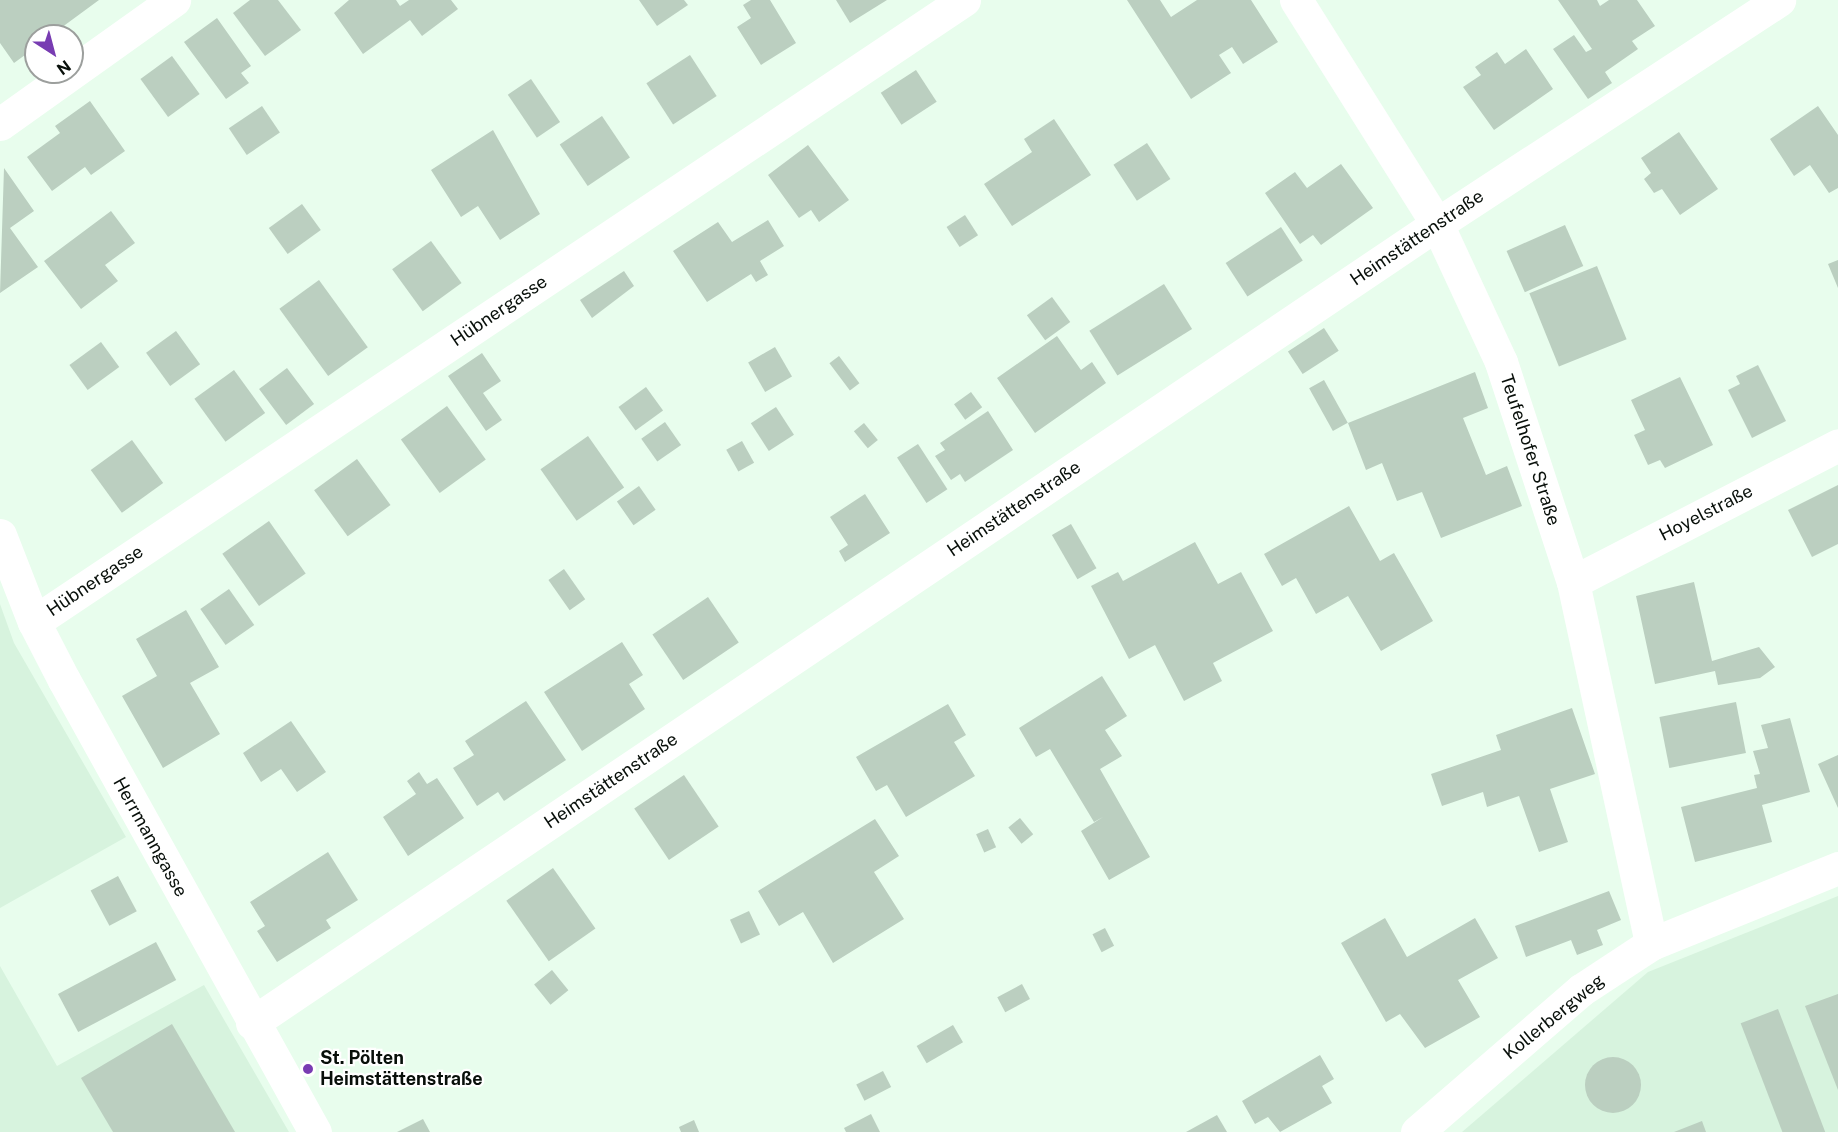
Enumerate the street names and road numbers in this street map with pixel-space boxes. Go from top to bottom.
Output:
street label: Heimstättenstraße [1346,185,1488,291]
street label: Hübnergasse [447,271,551,351]
street label: Teufelhofer Straße [1495,372,1565,528]
street label: Heimstättenstraße [943,456,1085,562]
street label: Hoyelstraße [1656,480,1756,546]
street label: Hübnergasse [43,541,147,621]
street label: Heimstättenstraße [540,728,682,834]
street label: Herrmanngasse [108,773,192,901]
street label: Kollerbergweg [1499,970,1609,1064]

